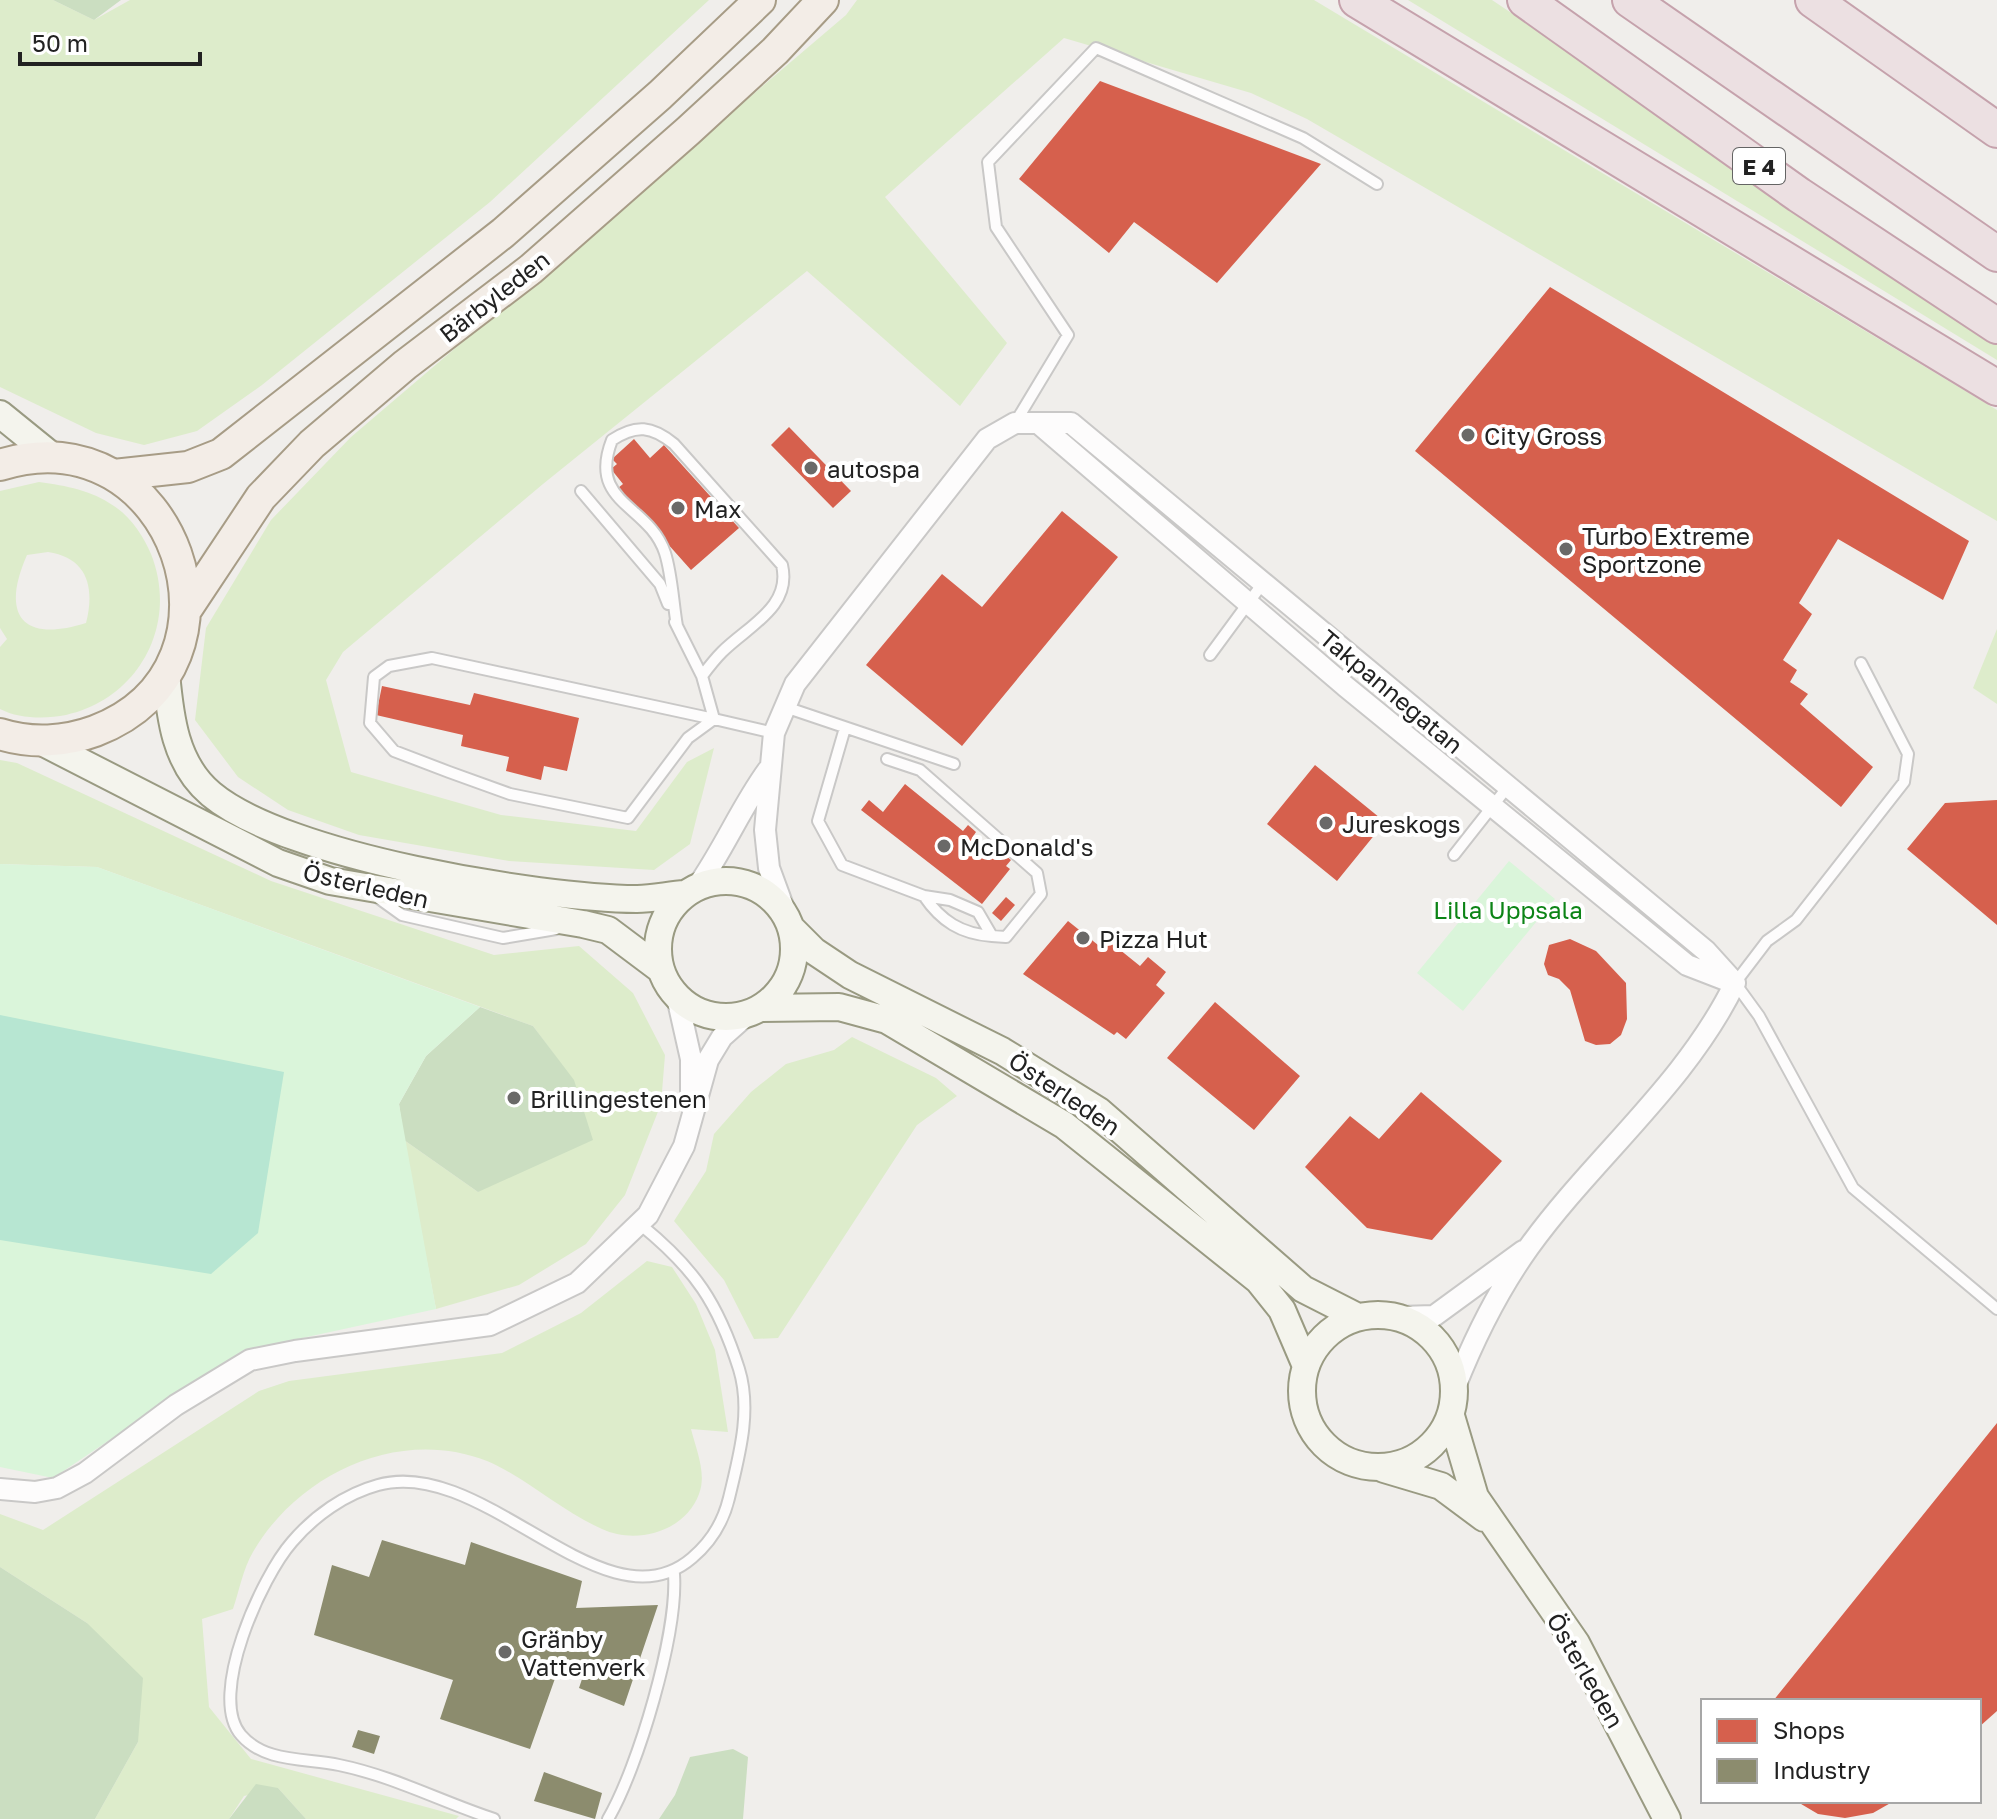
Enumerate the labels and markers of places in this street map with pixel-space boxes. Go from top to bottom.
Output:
place label: City Gross [1484,421,1602,450]
marker: City Gross [1459,426,1477,444]
place label: autospa [827,454,920,483]
marker: autospa [802,459,820,477]
place label: Max [694,494,741,523]
marker: Max [669,499,687,517]
place label: Turbo Extreme Sportzone [1582,521,1750,578]
marker: Turbo Extreme Sportzone [1557,540,1575,558]
place label: Jureskogs [1342,809,1461,838]
marker: Jureskogs [1317,814,1335,832]
place label: McDonald's [960,832,1093,861]
marker: McDonald's [935,837,953,855]
place label: Pizza Hut [1099,924,1208,953]
marker: Pizza Hut [1074,929,1092,947]
place label: Brillingestenen [530,1084,707,1113]
marker: Brillingestenen [505,1089,523,1107]
place label: Gränby Vattenverk [521,1624,646,1681]
marker: Gränby Vattenverk [496,1643,514,1661]

